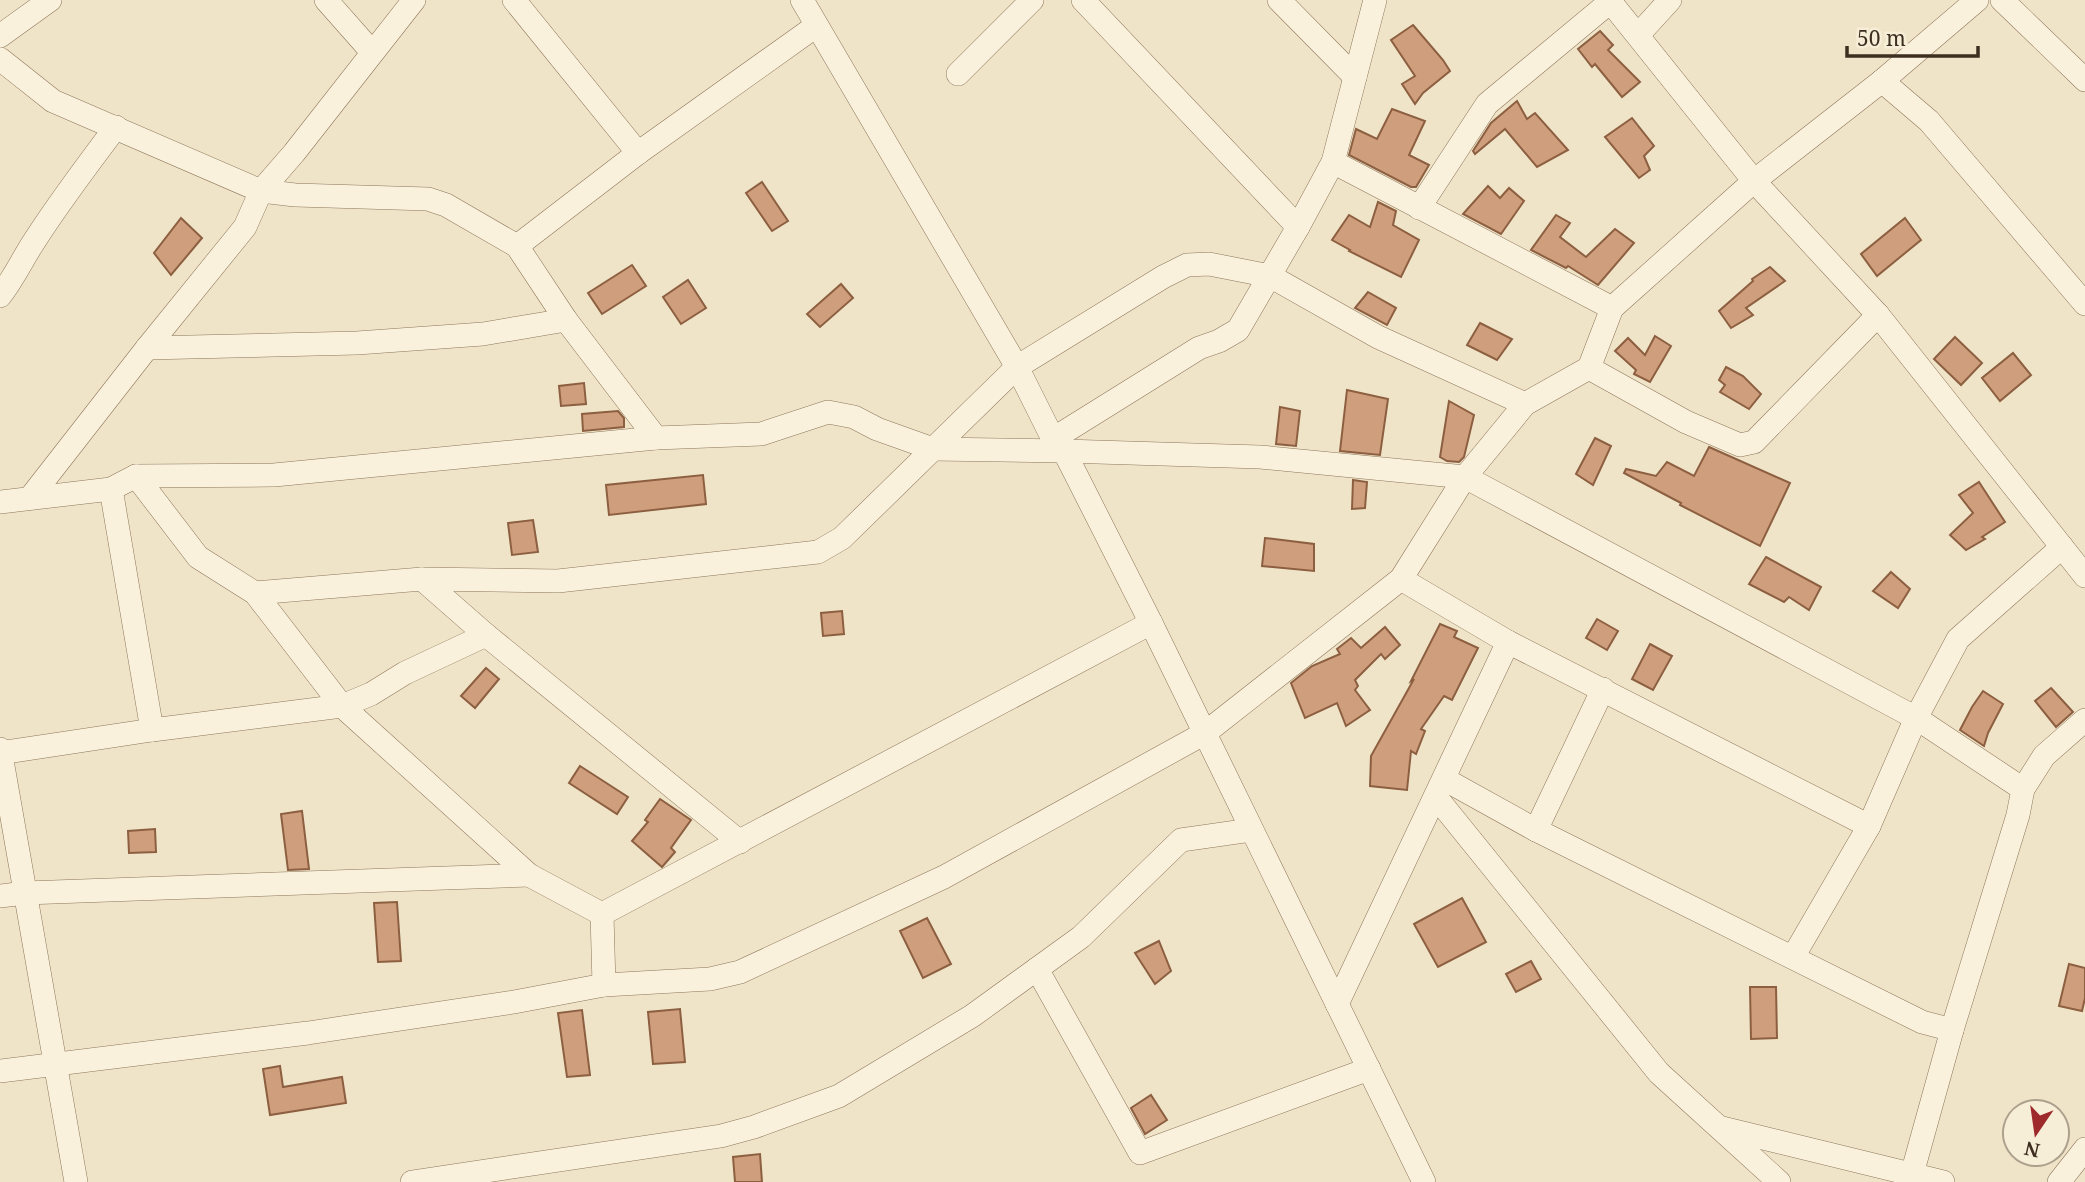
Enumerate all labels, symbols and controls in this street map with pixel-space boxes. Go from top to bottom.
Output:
scale bar [1847,14,1978,58]
text: 50 m [1857,24,1906,52]
north arrow [2001,1098,2071,1168]
text: N [2022,1135,2042,1164]

